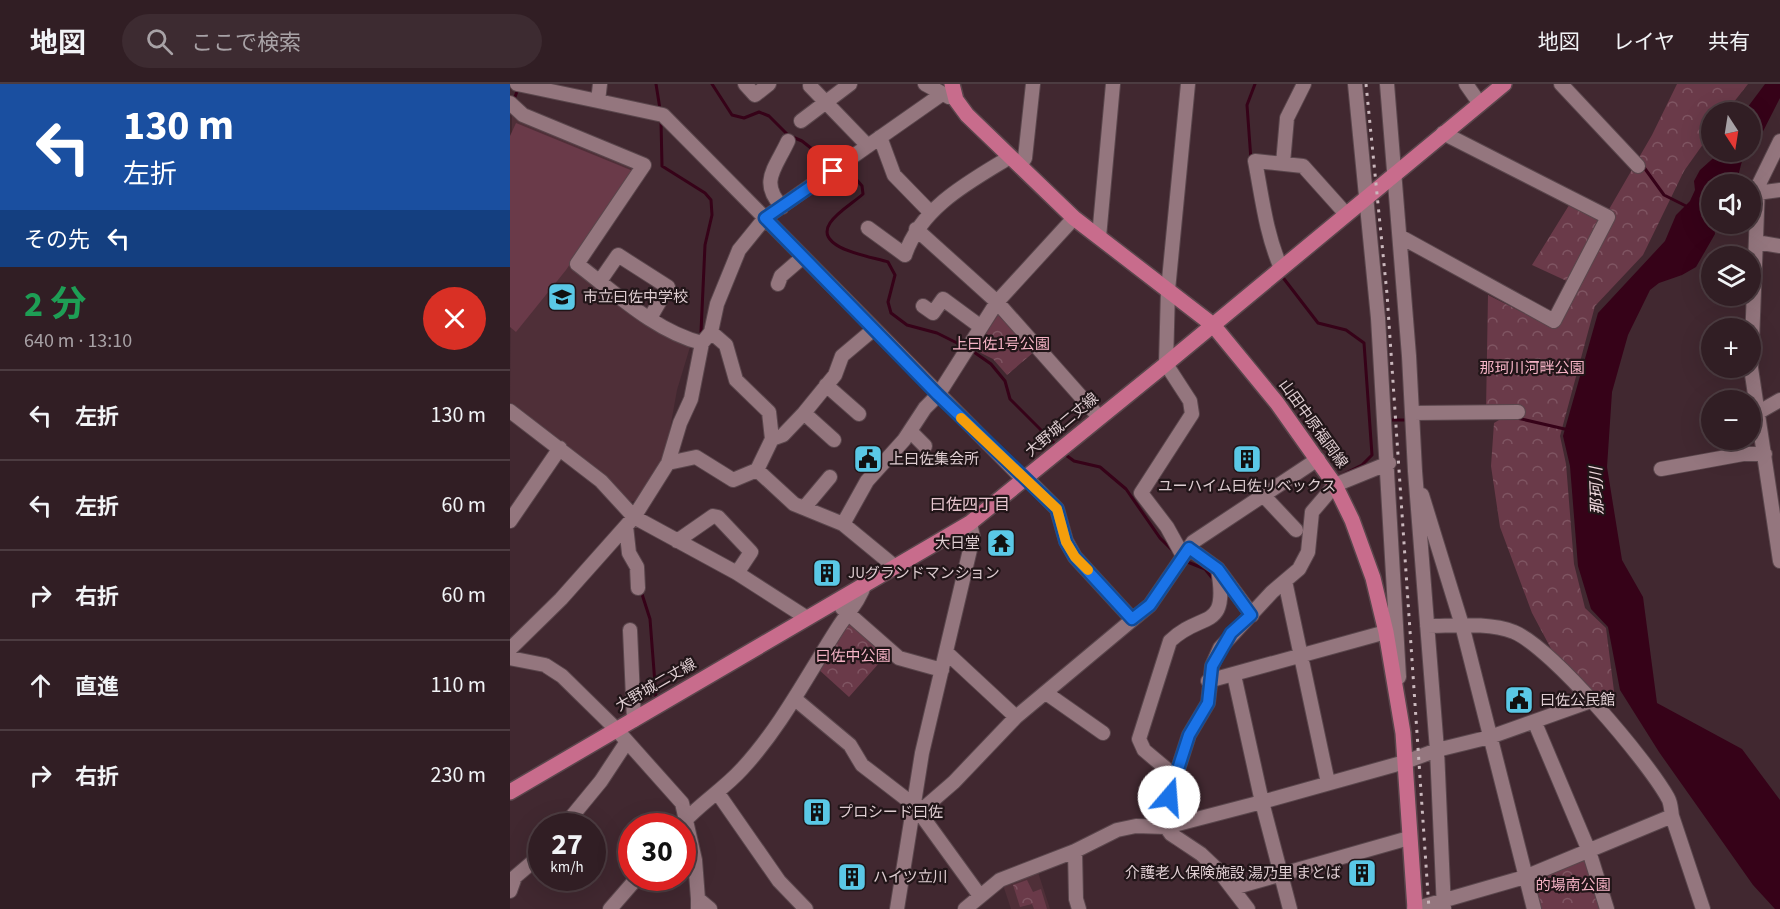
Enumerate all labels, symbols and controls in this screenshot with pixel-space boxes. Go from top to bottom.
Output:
search box [122,14,542,68]
text: 地図 [30,23,86,63]
icon: search [143,25,176,58]
text: ここで検索 [191,27,301,59]
text: 地図 [1538,27,1580,57]
text: レイヤ [1613,27,1675,57]
text: 共有 [1708,27,1750,57]
text: 130 m [123,96,234,156]
north arrow [1701,102,1761,162]
map controls [1701,102,1761,450]
icon: left [24,108,102,186]
pin [807,145,858,196]
icon: arrive [816,154,849,187]
text: 左折 [123,155,177,194]
button: sound [1701,174,1761,234]
icon: left [102,222,135,255]
text: その先 [24,224,90,256]
button: layers [1701,246,1761,306]
text: 2 分 [24,279,86,330]
school or university icon: 市立曰佐中学校 [546,281,578,313]
button: close [423,287,486,350]
place label: 市立曰佐中学校 [583,287,688,308]
button: + [1701,318,1761,378]
text: 640 m · 13:10 [24,327,132,355]
park label: 上曰佐1号公園 [952,334,1050,355]
park label: 那珂川河畔公園 [1479,358,1585,379]
street label: 山田中原福岡線 [1274,375,1352,473]
street label: 大野城二丈線 [1021,388,1103,462]
button: − [1701,390,1761,450]
icon: left [24,399,57,432]
text: 130 m [431,399,486,431]
text: 左折 [75,401,119,433]
public building icon: 上曰佐集会所 [852,443,884,475]
building icon: ユーハイム曰佐リベックス [1231,443,1263,475]
place label: 上曰佐集会所 [889,449,979,470]
water label: 那珂川 [1585,465,1609,515]
place label: ユーハイム曰佐リベックス [1158,476,1336,497]
icon: left [24,489,57,522]
text: 60 m [441,489,486,521]
text: 左折 [75,491,119,523]
district label: 曰佐四丁目 [930,494,1010,516]
temple icon: 大日堂 [985,527,1017,559]
place label: 大日堂 [935,533,980,554]
building icon: JUグランドマンション [811,557,843,589]
place label: JUグランドマンション [848,563,1000,584]
icon: right [24,579,57,612]
text: 60 m [441,579,486,611]
text: 右折 [75,581,119,613]
park label: 曰佐中公園 [815,646,891,667]
street label: 大野城二丈線 [612,653,700,717]
icon: ahead [24,669,57,702]
text: 110 m [431,669,486,701]
text: 直進 [75,671,119,703]
public building icon: 曰佐公民館 [1503,684,1535,716]
place label: 曰佐公民館 [1540,690,1615,711]
icon: right [24,759,57,792]
text: 230 m [431,759,486,791]
text: 右折 [75,761,119,793]
position arrow [1137,765,1201,829]
building icon: プロシード曰佐 [801,796,833,828]
place label: プロシード曰佐 [838,802,943,823]
speed limit sign: 30 [618,813,696,891]
text: 27 [551,823,583,866]
text: km/h [550,857,584,878]
building icon: 介護老人保険施設 湯乃里 まとば [1346,857,1378,889]
building icon: ハイツ立川 [836,861,868,893]
place label: 介護老人保険施設 湯乃里 まとば [1125,863,1341,884]
place label: ハイツ立川 [873,867,948,888]
park label: 的場南公園 [1535,875,1611,896]

